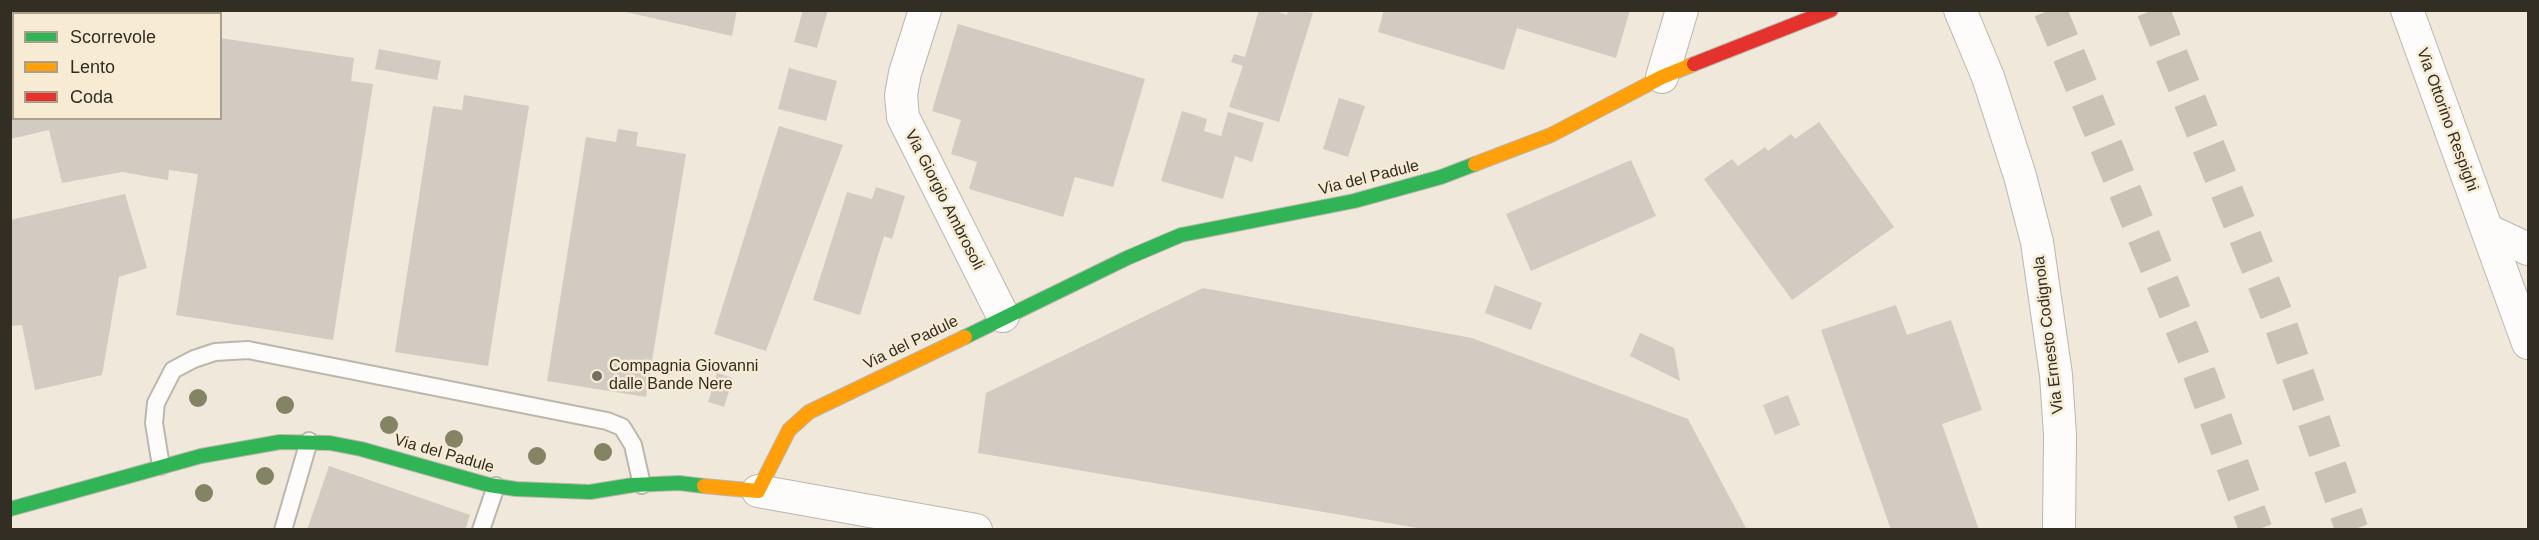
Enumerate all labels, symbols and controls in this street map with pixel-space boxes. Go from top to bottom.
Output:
legend [12,12,222,120]
text: Scorrevole [70,27,156,47]
street label: Via Ottorino Respighi [2412,46,2482,194]
text: Lento [70,57,115,77]
text: Coda [70,87,113,107]
street label: Via Giorgio Ambrosoli [900,127,988,273]
street label: Via del Padule [1317,156,1421,200]
street label: Via Ernesto Codignola [2030,255,2068,415]
street label: Via del Padule [861,312,961,374]
place label: Compagnia Giovanni dalle Bande Nere [609,357,758,395]
marker: Compagnia Giovanni dalle Bande Nere [590,369,604,383]
street label: Via del Padule [392,431,496,477]

